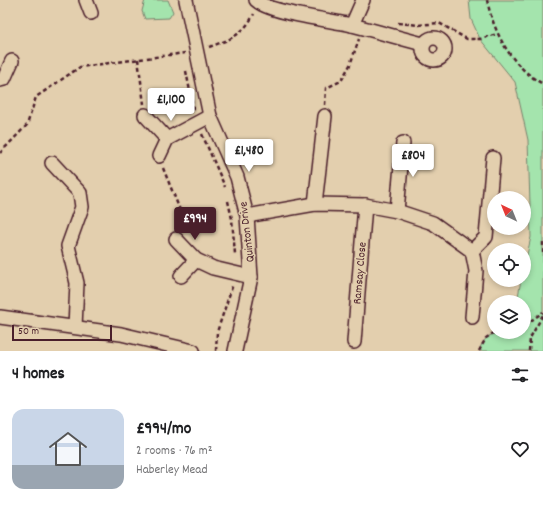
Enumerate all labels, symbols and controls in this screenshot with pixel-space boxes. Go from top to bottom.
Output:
pin: £1,100 [138,88,204,122]
text: £1,100 [157,91,185,110]
pin: £1,480 [216,139,282,173]
text: £1,480 [234,142,264,161]
pin: £804 [389,144,437,178]
text: £804 [401,147,425,166]
north arrow [487,191,531,235]
map controls [487,191,531,339]
street label: Quinton Drive [235,200,260,263]
pin: £994 [171,207,219,241]
text: £994 [183,210,207,229]
street label: Ramsay Close [349,241,372,305]
button: locate [487,243,531,287]
button: layers [487,295,531,339]
scale bar [12,323,112,342]
text: 50 m [18,324,39,340]
text: 4 homes [12,363,65,387]
icon: filters [509,364,531,386]
text: £994/mo [136,418,191,442]
icon: home [44,425,92,473]
icon: heart [509,438,531,460]
text: 2 rooms · 76 m² [136,442,212,461]
text: Haberley Mead [136,461,208,480]

